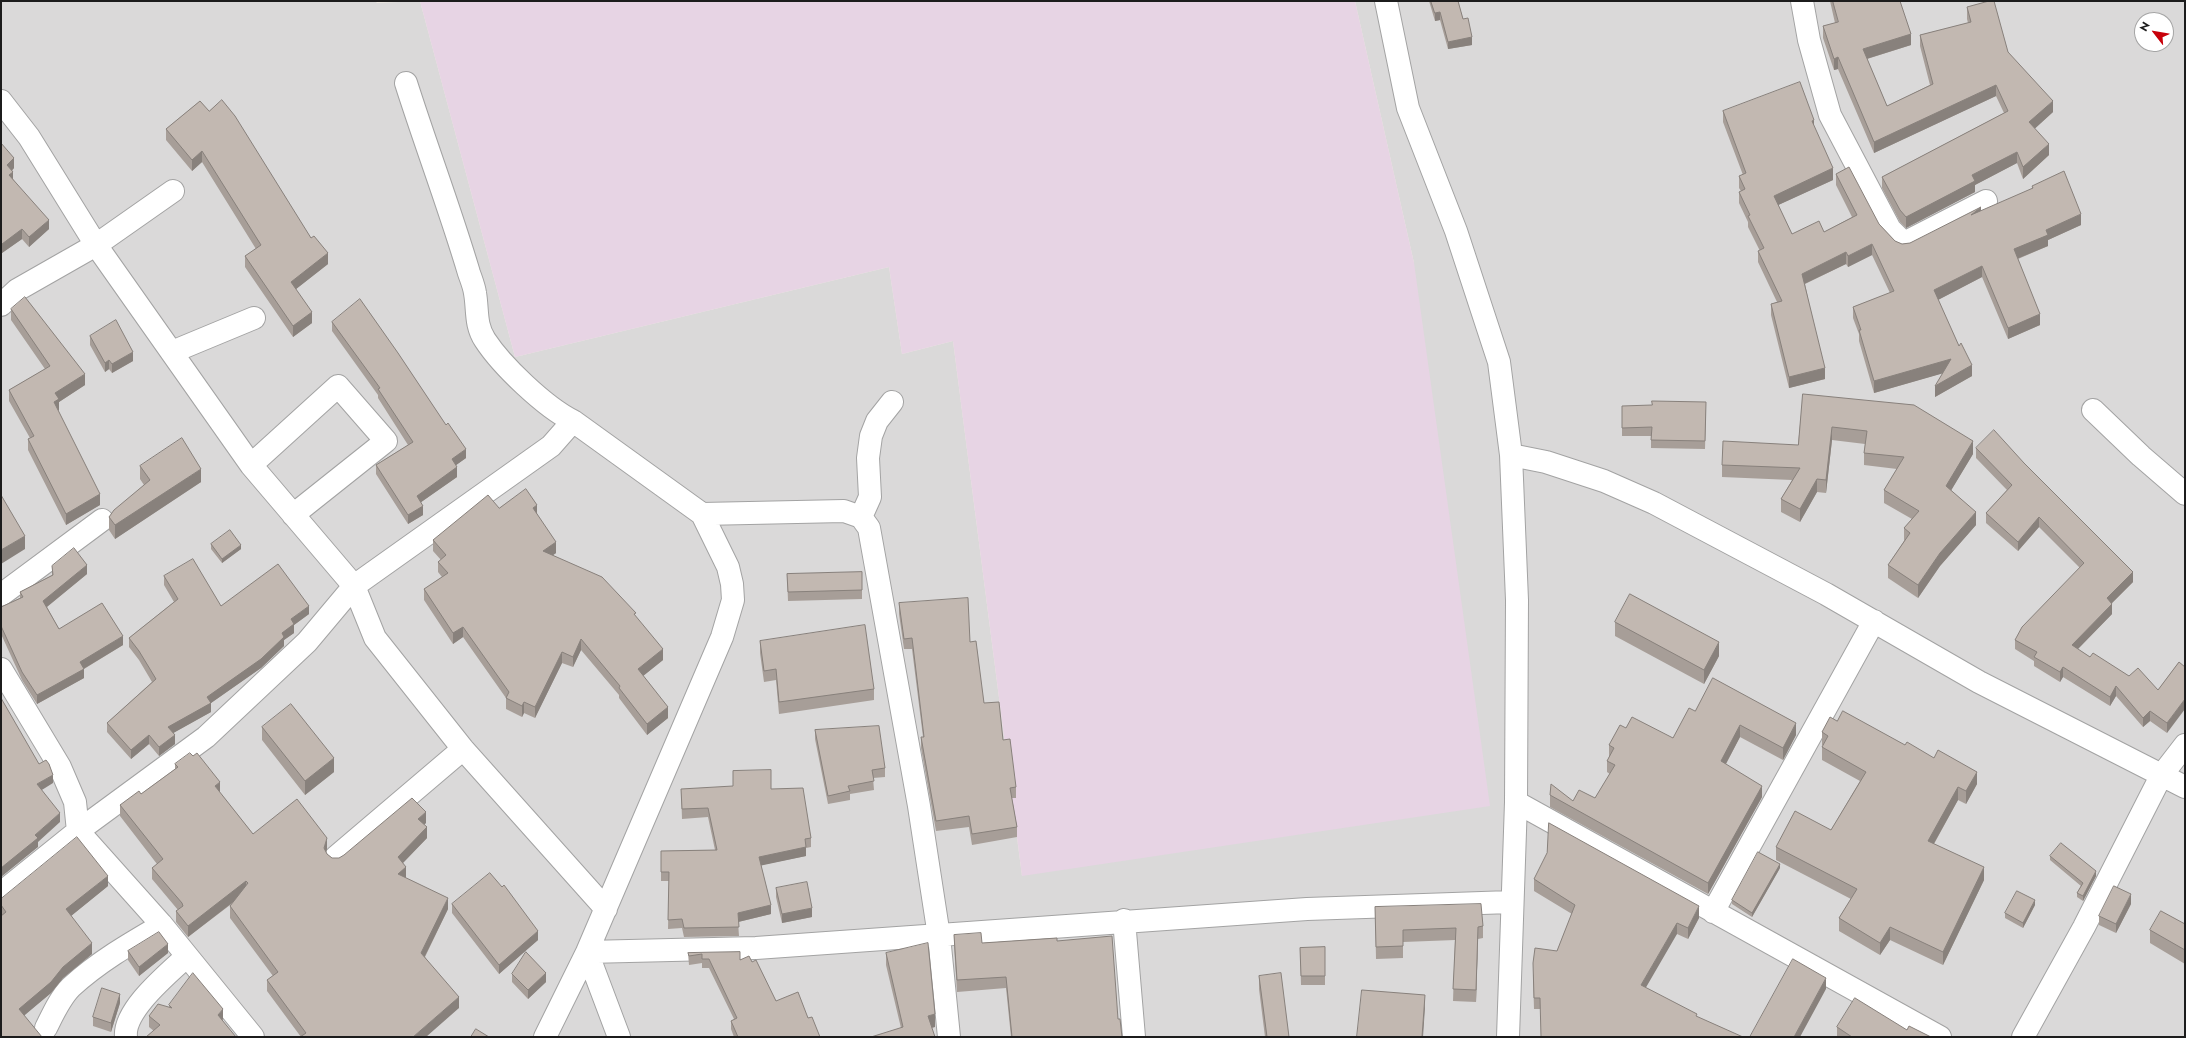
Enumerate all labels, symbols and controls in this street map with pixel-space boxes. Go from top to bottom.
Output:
north arrow [2134,12,2174,52]
text: N [2135,18,2154,34]

